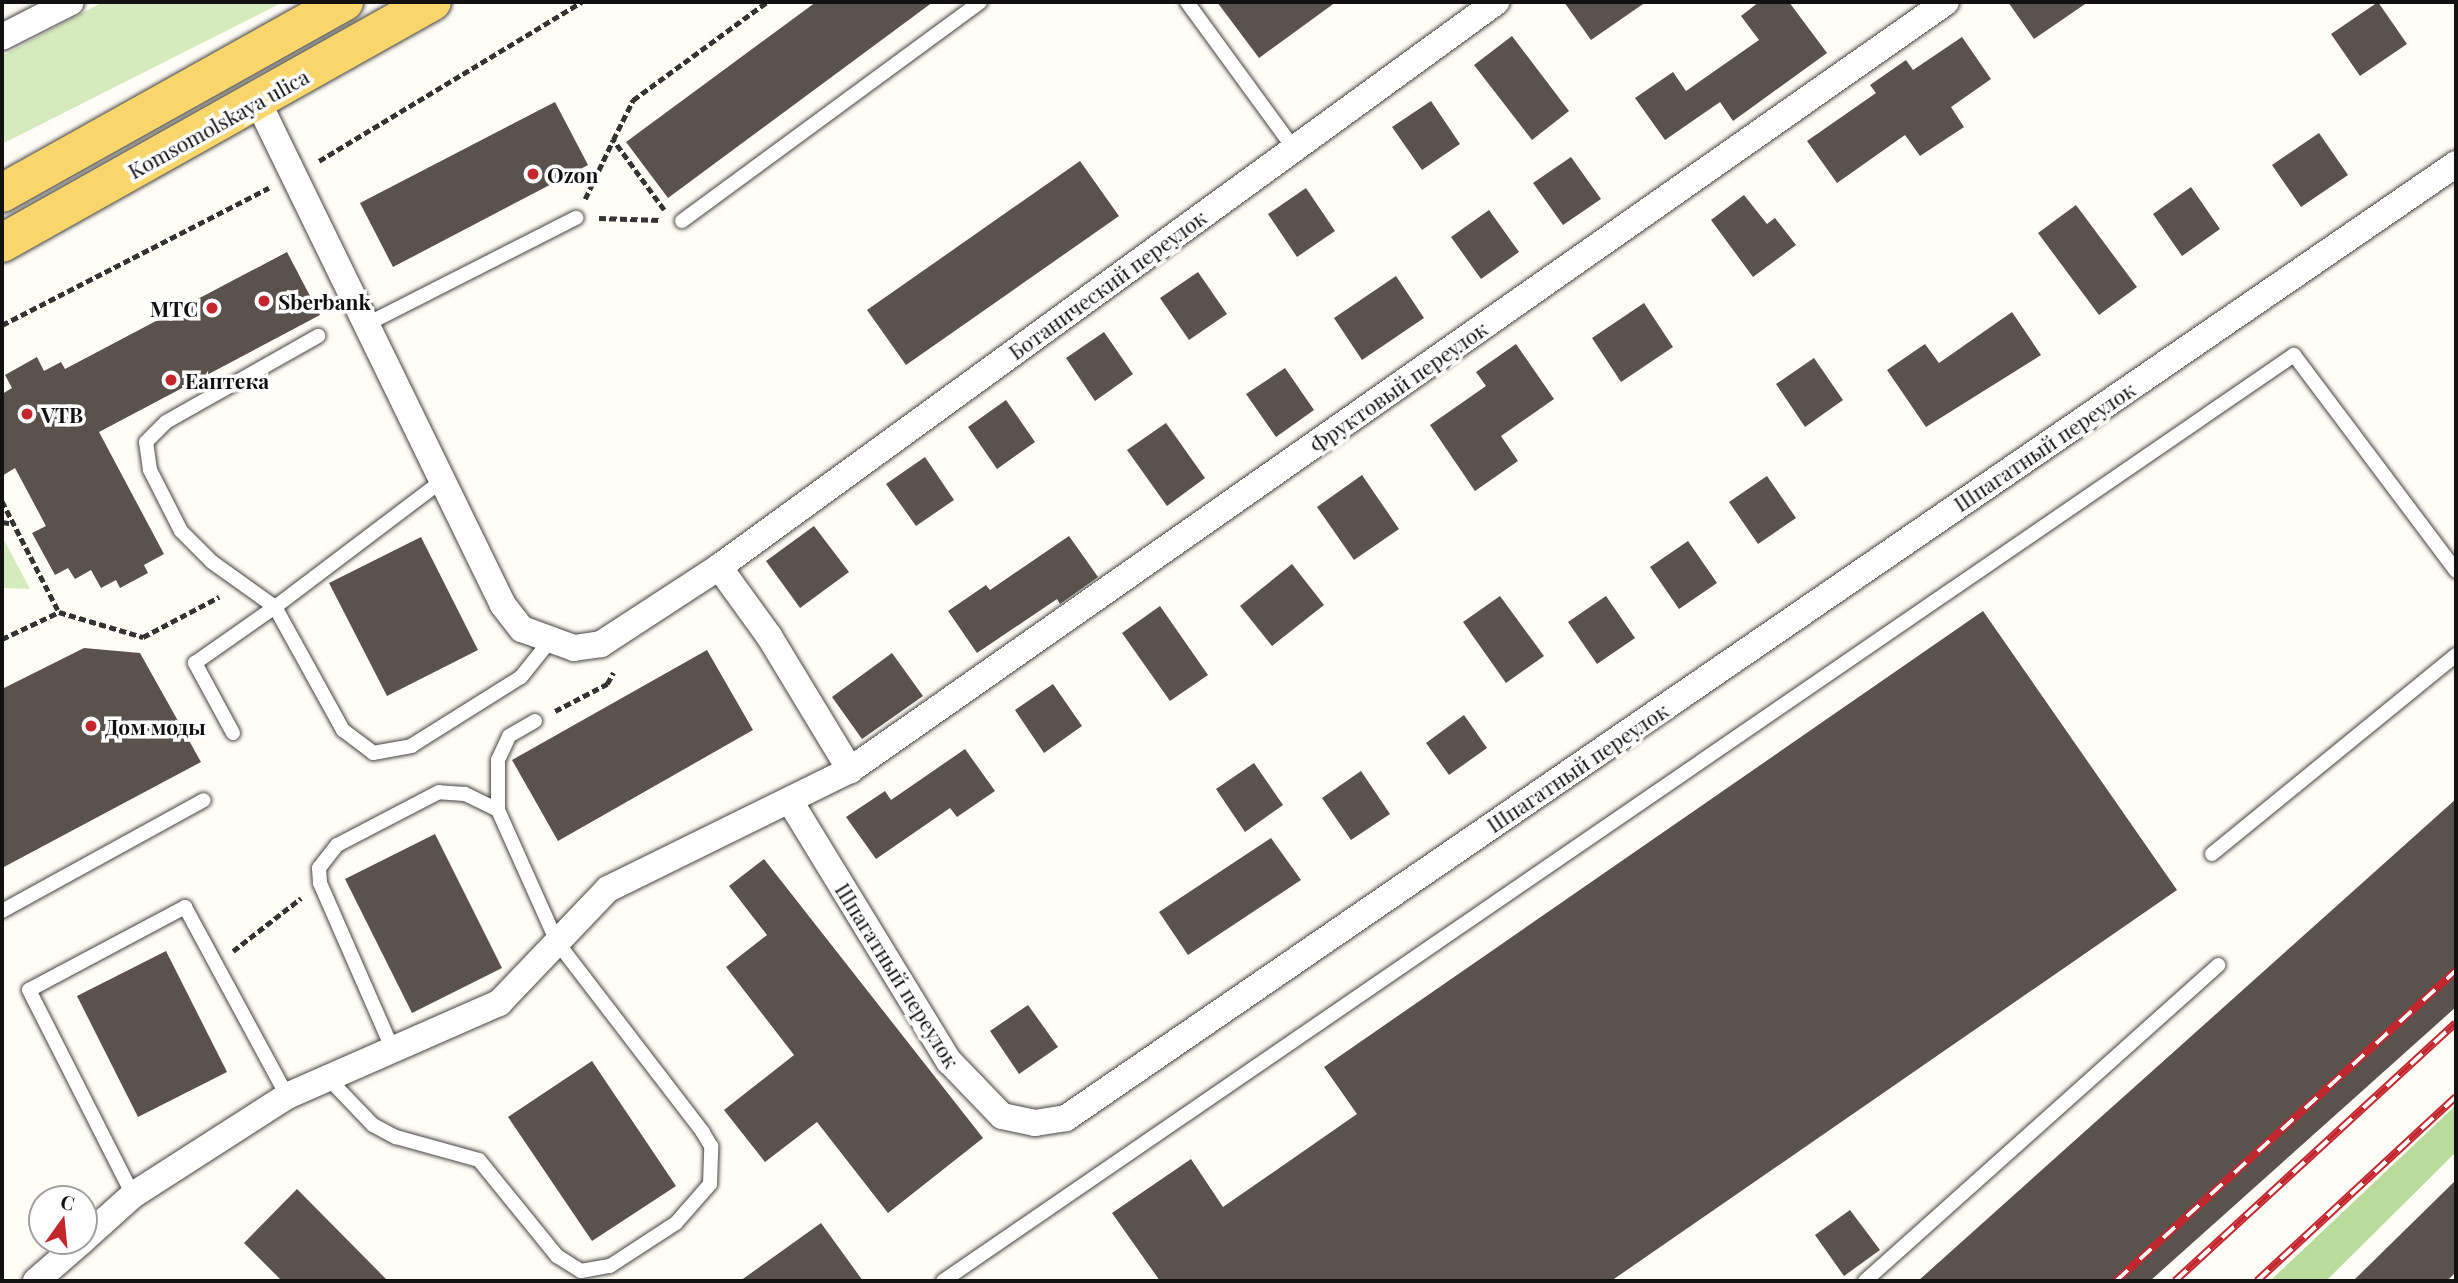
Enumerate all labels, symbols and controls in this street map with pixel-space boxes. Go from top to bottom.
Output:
street label: Komsomolskaya ulica [123,63,313,183]
place label: Ozon [547,161,598,187]
marker: Ozon [525,166,541,182]
street label: Ботанический переулок [1003,204,1211,364]
place label: Sberbank [278,288,371,314]
marker: Sberbank [256,293,272,309]
place label: МТС [150,295,198,321]
marker: МТС [204,300,220,316]
street label: Фруктовый переулок [1304,315,1492,457]
place label: Еаптека [185,367,269,393]
marker: Еаптека [163,372,179,388]
street label: Шпагатный переулок [1949,376,2139,516]
place label: VTB [41,401,83,427]
marker: VTB [19,406,35,422]
street label: Шпагатный переулок [1482,697,1672,837]
place label: Дом моды [105,713,206,739]
marker: Дом моды [83,718,99,734]
street label: Шпагатный переулок [831,878,965,1072]
north arrow [28,1185,98,1255]
text: С [58,1187,78,1216]

